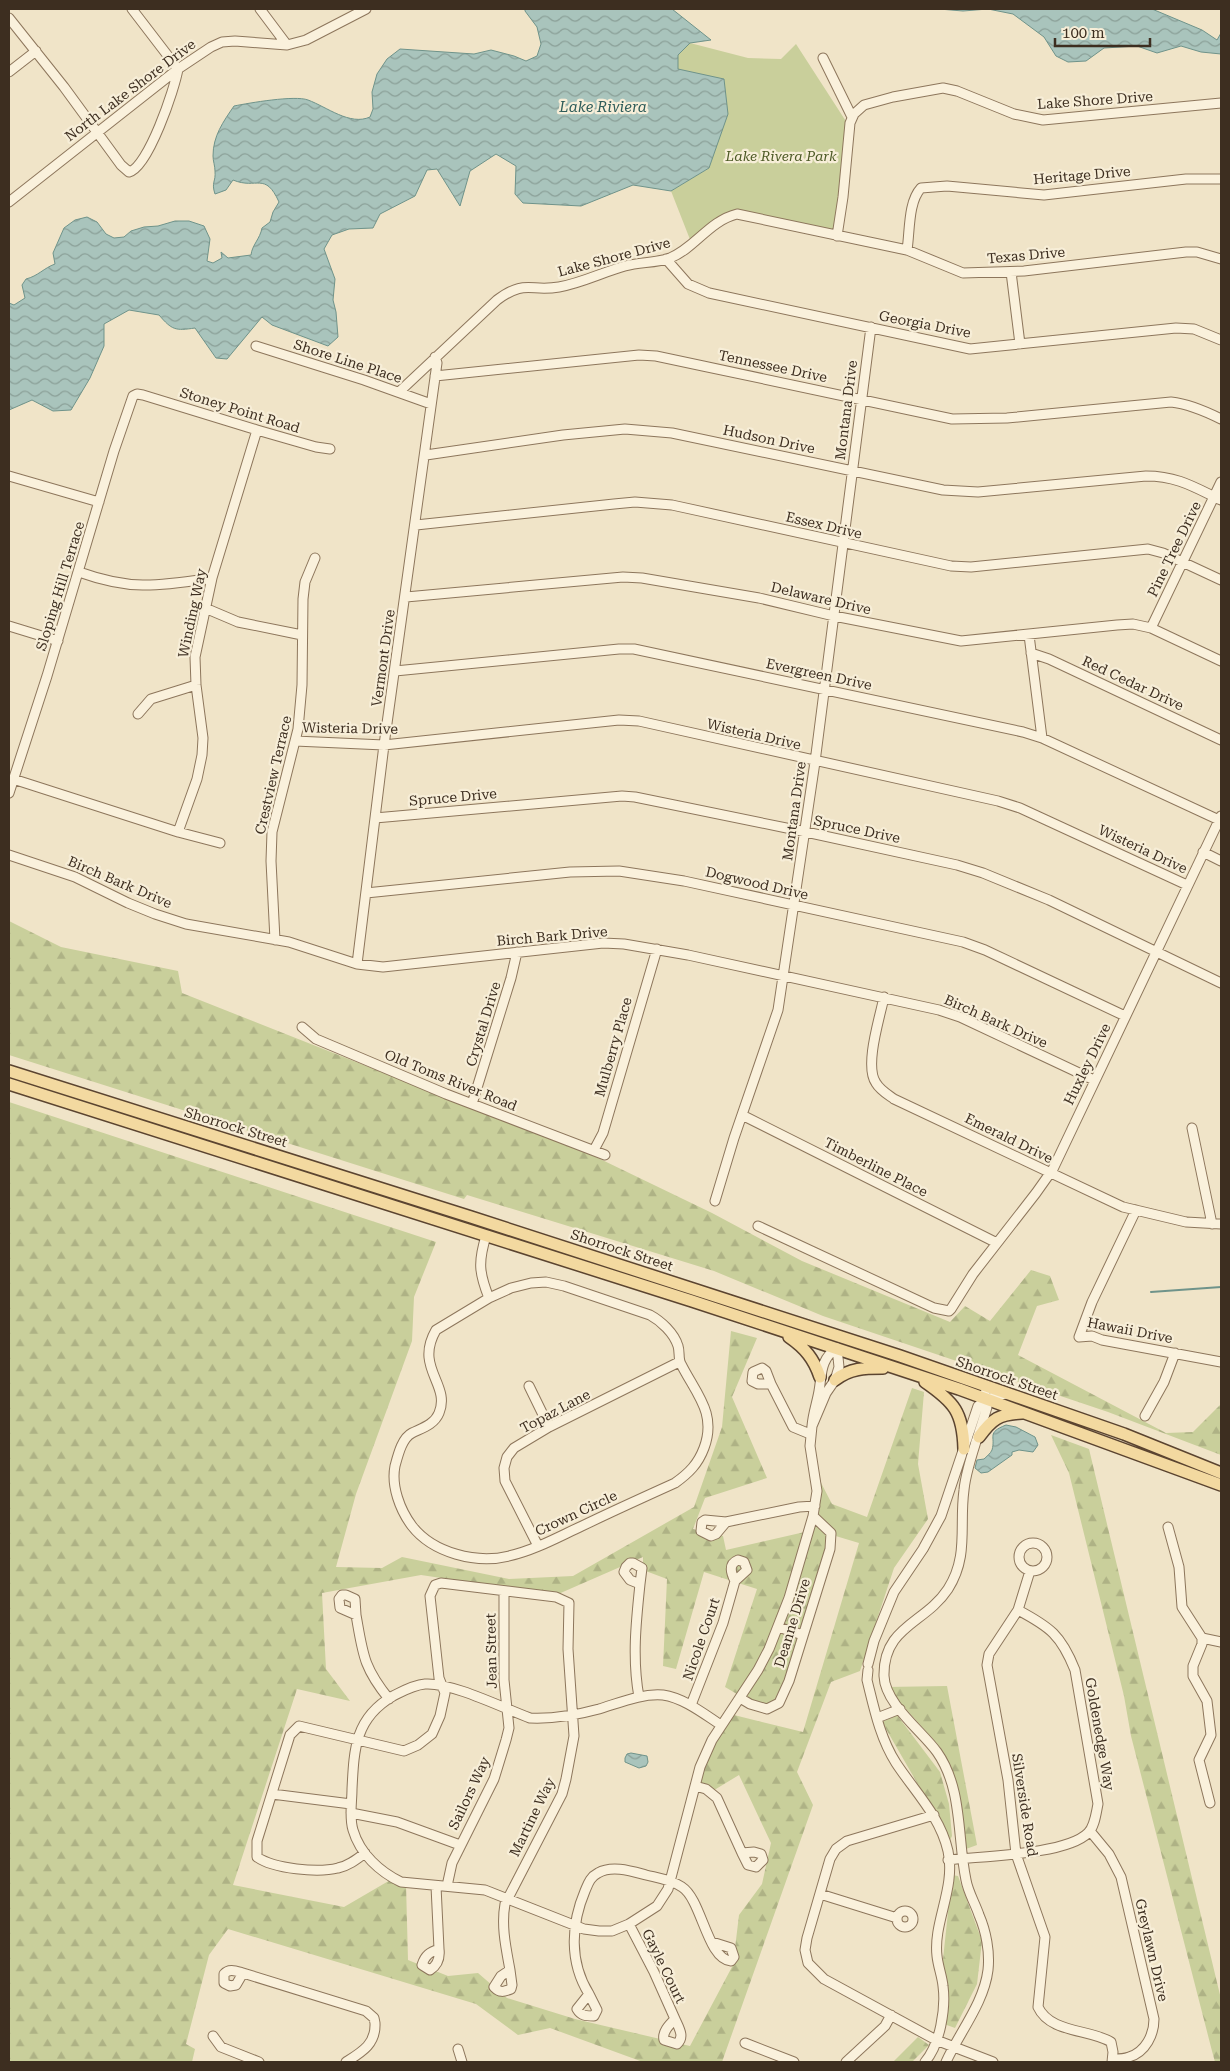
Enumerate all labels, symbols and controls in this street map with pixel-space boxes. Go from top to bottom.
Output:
scale bar [1055,15,1150,47]
text: 100 m [1062,24,1105,42]
street label: North Lake Shore Drive [62,35,199,144]
street label: Lake Shore Drive [1037,88,1154,112]
water label: Lake Riviera [558,98,647,116]
park label: Lake Rivera Park [724,148,837,164]
street label: Heritage Drive [1033,163,1132,187]
street label: Lake Shore Drive [556,234,672,280]
street label: Texas Drive [986,244,1066,266]
street label: Georgia Drive [878,307,973,341]
street label: Shore Line Place [292,336,404,386]
street label: Tennessee Drive [717,347,829,385]
street label: Montana Drive [832,359,860,461]
street label: Stoney Point Road [178,384,302,436]
street label: Hudson Drive [722,421,817,457]
street label: Pine Tree Drive [1144,498,1204,599]
street label: Essex Drive [784,508,864,542]
street label: Sloping Hill Terrace [33,519,87,653]
street label: Winding Way [175,566,209,659]
street label: Delaware Drive [769,579,873,617]
street label: Vermont Drive [368,608,398,708]
street label: Red Cedar Drive [1080,652,1187,714]
street label: Evergreen Drive [765,655,874,693]
street label: Crestview Terrace [252,714,294,836]
street label: Wisteria Drive [705,715,803,753]
street label: Wisteria Drive [302,719,398,737]
street label: Montana Drive [779,760,809,862]
street label: Spruce Drive [408,785,498,809]
street label: Spruce Drive [812,812,902,846]
street label: Wisteria Drive [1096,821,1190,877]
street label: Birch Bark Drive [66,853,175,911]
street label: Dogwood Drive [704,863,810,903]
street label: Birch Bark Drive [496,923,609,949]
street label: Crystal Drive [462,979,504,1068]
street label: Birch Bark Drive [942,991,1050,1051]
street label: Mulberry Place [591,995,635,1099]
street label: Huxley Drive [1060,1020,1114,1107]
street label: Old Toms River Road [382,1046,520,1114]
street label: Shorrock Street [183,1104,289,1150]
street label: Emerald Drive [962,1110,1056,1166]
street label: Timberline Place [822,1134,931,1200]
street label: Shorrock Street [569,1226,675,1274]
street label: Hawaii Drive [1086,1314,1174,1346]
street label: Shorrock Street [954,1353,1060,1403]
street label: Topaz Lane [517,1386,593,1436]
street label: Crown Circle [533,1487,620,1539]
street label: Deanne Drive [771,1576,813,1669]
street label: Nicole Court [679,1596,723,1682]
street label: Jean Street [482,1613,500,1689]
street label: Goldenedge Way [1082,1676,1118,1792]
street label: Silverside Road [1009,1752,1041,1858]
street label: Sailors Way [445,1753,493,1832]
street label: Martine Way [506,1774,558,1859]
street label: Greylawn Drive [1132,1897,1172,2003]
street label: Gayle Court [639,1926,689,2006]

